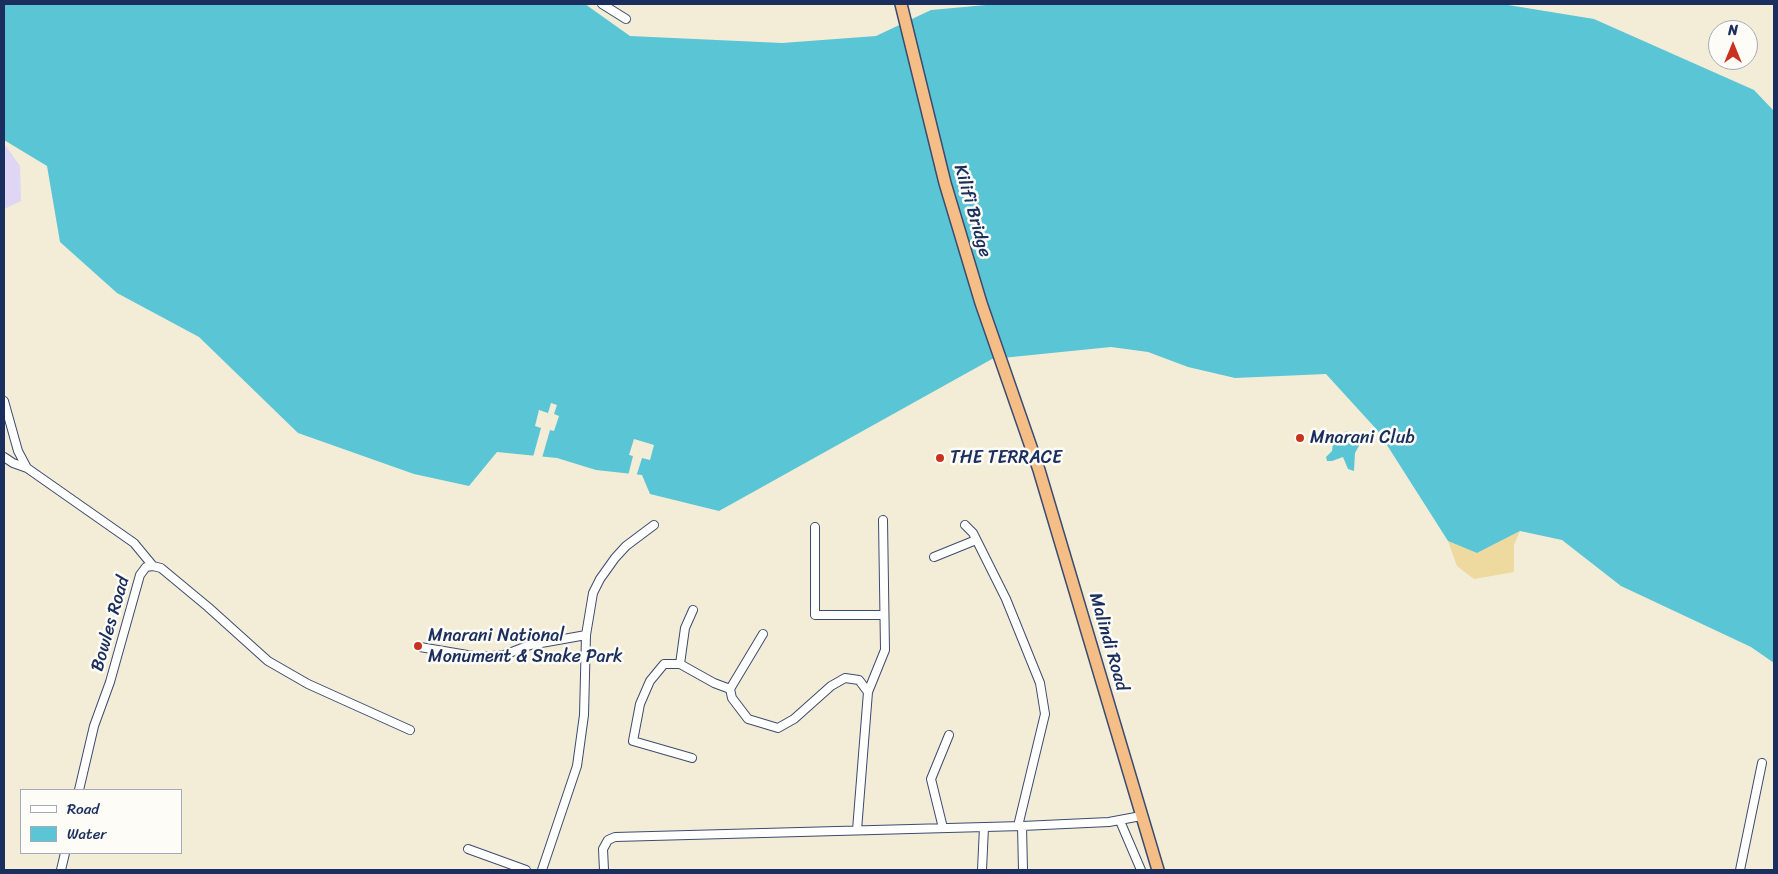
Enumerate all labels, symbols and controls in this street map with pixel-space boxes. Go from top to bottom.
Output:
text: N [1728,18,1738,43]
north arrow [1708,20,1758,70]
street label: Kilifi Bridge [948,162,996,260]
place label: Mnarani Club [1310,427,1415,449]
marker: Mnarani Club [1294,432,1306,444]
place label: THE TERRACE [950,447,1062,469]
marker: THE TERRACE [934,452,946,464]
street label: Bowles Road [87,574,135,674]
street label: Malindi Road [1084,590,1132,694]
place label: Mnarani National Monument & Snake Park [428,625,623,668]
marker: Mnarani National Monument & Snake Park [412,640,424,652]
legend [20,789,182,854]
text: Road [67,796,99,822]
text: Water [67,821,107,847]

